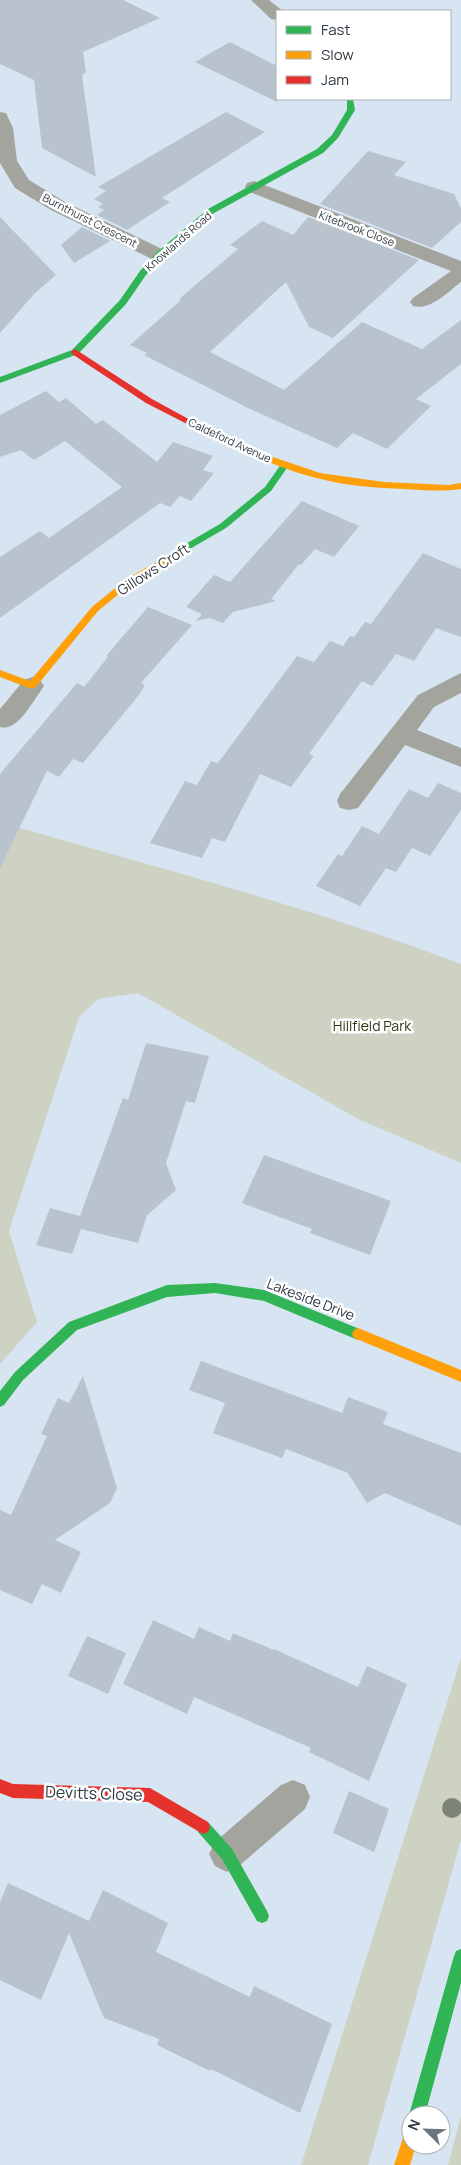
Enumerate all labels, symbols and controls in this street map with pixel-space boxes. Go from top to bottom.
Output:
legend [276,10,451,100]
text: Fast [321,19,350,40]
text: Slow [321,44,354,65]
text: Jam [321,69,349,90]
street label: Burnthurst Crescent [40,190,140,250]
street label: Kitebrook Close [317,207,397,250]
street label: Knowlands Road [142,208,214,274]
street label: Caldeford Avenue [186,414,274,466]
street label: Gillows Croft [113,538,193,599]
park label: Hillfield Park [333,1016,412,1035]
street label: Lakeside Drive [264,1274,358,1324]
street label: Devitts Close [45,1780,143,1806]
north arrow [401,2105,451,2155]
text: N [403,2116,424,2133]

